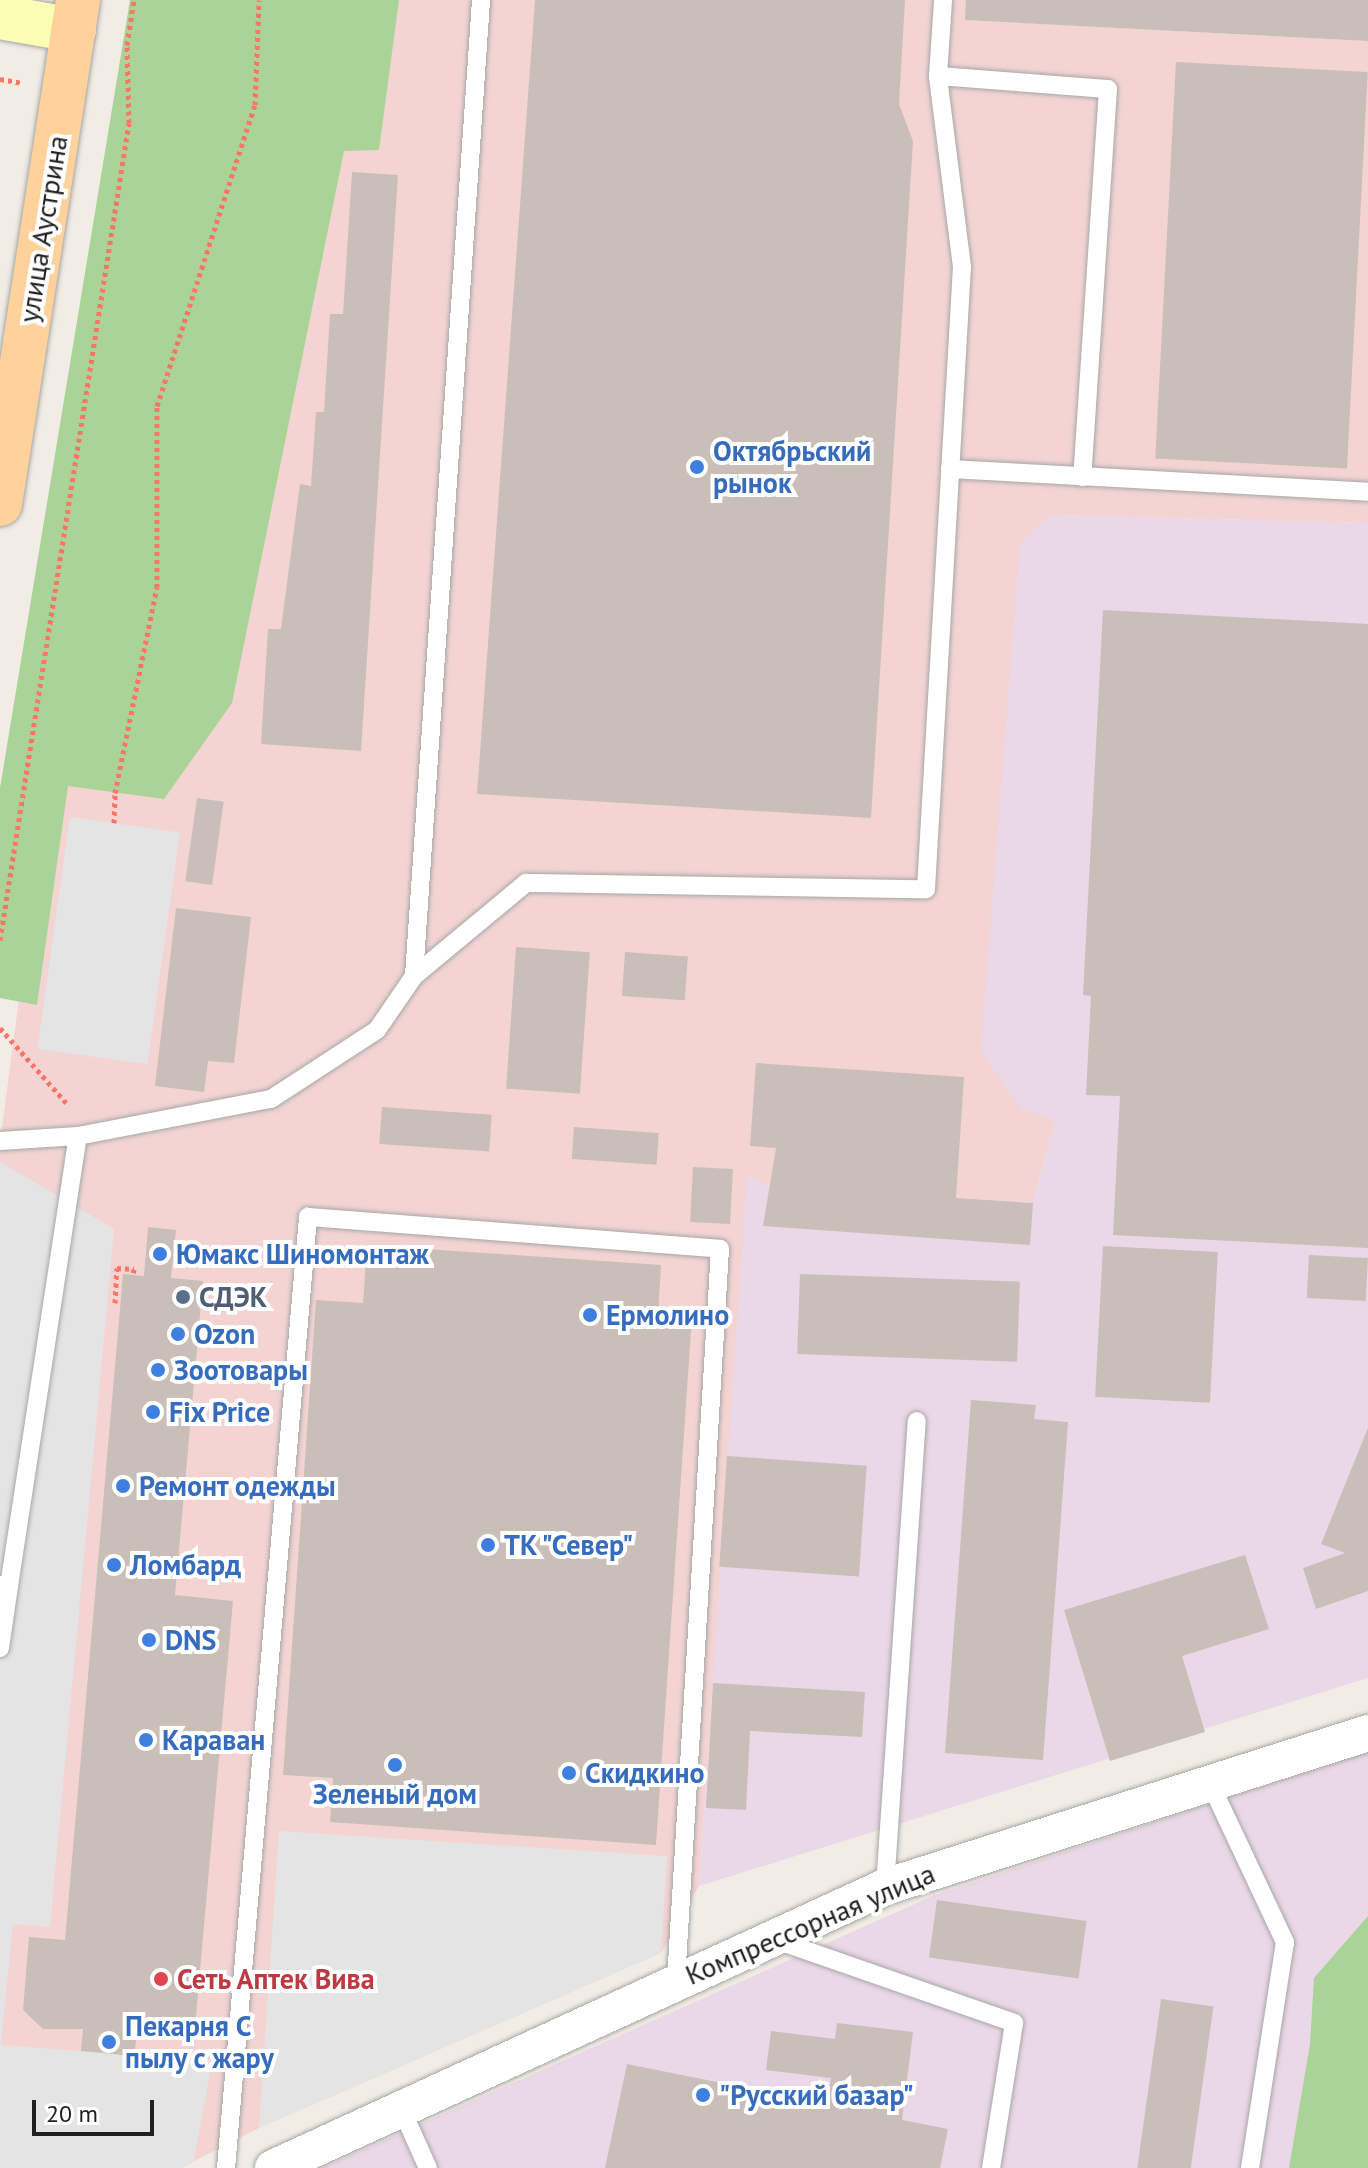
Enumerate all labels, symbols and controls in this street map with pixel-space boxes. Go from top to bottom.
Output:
street label: улица Аустрина [12,133,74,325]
place label: Октябрьский рынок [713,434,871,500]
marker: Октябрьский рынок [688,458,706,476]
place label: Юмакс Шиномонтаж [176,1237,429,1271]
marker: Юмакс Шиномонтаж [151,1245,169,1263]
place label: СДЭК [199,1280,267,1314]
marker: СДЭК [174,1288,192,1306]
place label: Ермолино [606,1298,729,1332]
marker: Ермолино [581,1306,599,1324]
place label: Ozon [194,1317,255,1351]
marker: Ozon [169,1325,187,1343]
place label: Зоотовары [174,1353,308,1387]
marker: Зоотовары [149,1361,167,1379]
place label: Fix Price [169,1395,271,1429]
marker: Fix Price [144,1403,162,1421]
place label: Ремонт одежды [139,1469,337,1503]
marker: Ремонт одежды [114,1477,132,1495]
place label: ТК "Север" [504,1528,636,1562]
marker: ТК "Север" [479,1536,497,1554]
place label: Ломбард [130,1548,241,1582]
marker: Ломбард [105,1556,123,1574]
place label: DNS [165,1623,216,1657]
marker: DNS [140,1631,158,1649]
place label: Караван [162,1723,265,1757]
marker: Караван [137,1731,155,1749]
marker: Зеленый дом [386,1756,404,1774]
place label: Скидкино [585,1756,705,1790]
marker: Скидкино [560,1764,578,1782]
place label: Зеленый дом [313,1777,477,1811]
street label: Компрессорная улица [680,1856,940,1992]
place label: Сеть Аптек Вива [177,1962,377,1996]
marker: Сеть Аптек Вива [152,1970,170,1988]
place label: Пекарня С пылу с жару [125,2009,275,2075]
marker: Пекарня С пылу с жару [100,2033,118,2051]
place label: "Русский базар" [719,2078,914,2112]
scale bar [36,2084,158,2134]
marker: "Русский базар" [694,2086,712,2104]
text: 20 m [46,2098,98,2129]

